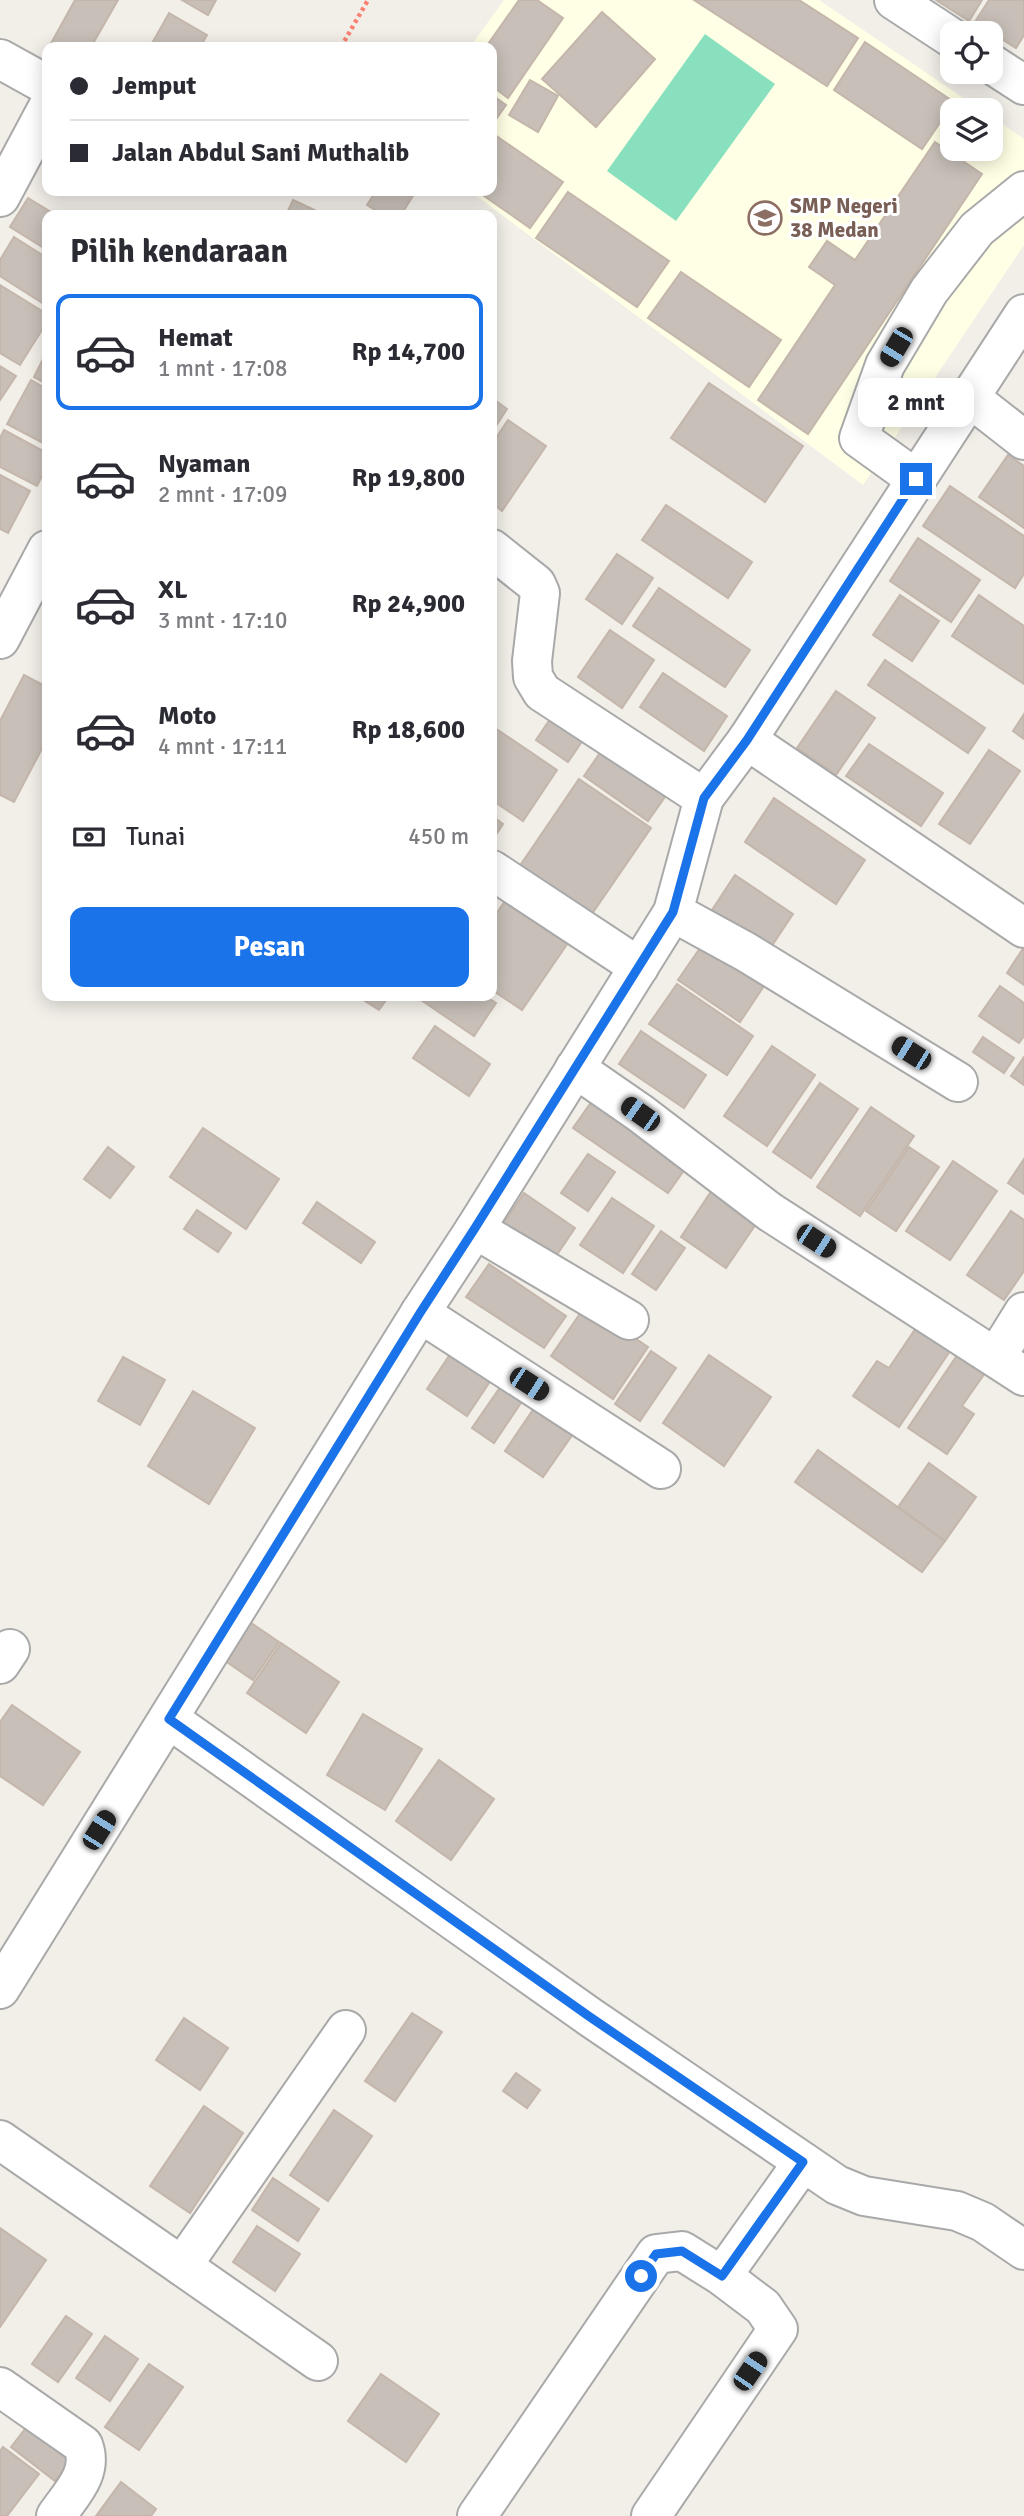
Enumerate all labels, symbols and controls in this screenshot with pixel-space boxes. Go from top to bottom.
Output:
map controls [940,21,1003,161]
button: locate [940,21,1003,84]
text: Jemput [112,70,196,102]
button: layers [940,98,1003,161]
text: Jalan Abdul Sani Muthalib [112,137,409,169]
place label: SMP Negeri 38 Medan [790,193,898,243]
school or university icon: SMP Negeri 38 Medan [746,199,784,237]
text: Pilih kendaraan [70,232,288,271]
icon: car [74,321,137,384]
text: Hemat [158,322,233,354]
car [877,324,916,370]
text: Rp 14,700 [351,336,465,368]
text: 1 mnt · 17:08 [158,354,287,383]
callout: 2 mnt [858,378,974,426]
text: 2 mnt [887,388,945,417]
icon: car [74,447,137,510]
text: Nyaman [158,448,251,480]
text: Rp 19,800 [351,462,465,494]
route end [900,463,932,495]
text: 2 mnt · 17:09 [158,480,287,509]
icon: car [74,573,137,636]
text: XL [158,574,188,606]
text: Rp 24,900 [351,588,465,620]
text: 3 mnt · 17:10 [158,606,287,635]
icon: car [74,699,137,762]
text: Moto [158,700,216,732]
text: Rp 18,600 [351,714,465,746]
text: 4 mnt · 17:11 [158,732,287,761]
icon: cash [70,818,108,856]
text: Tunai [126,821,185,853]
text: 450 m [408,822,469,851]
button: Pesan [70,907,469,987]
car [888,1033,935,1073]
car [617,1093,664,1135]
car [793,1221,840,1261]
car [506,1364,553,1404]
car [79,1807,120,1853]
route start [625,2260,657,2292]
car [730,2348,771,2394]

